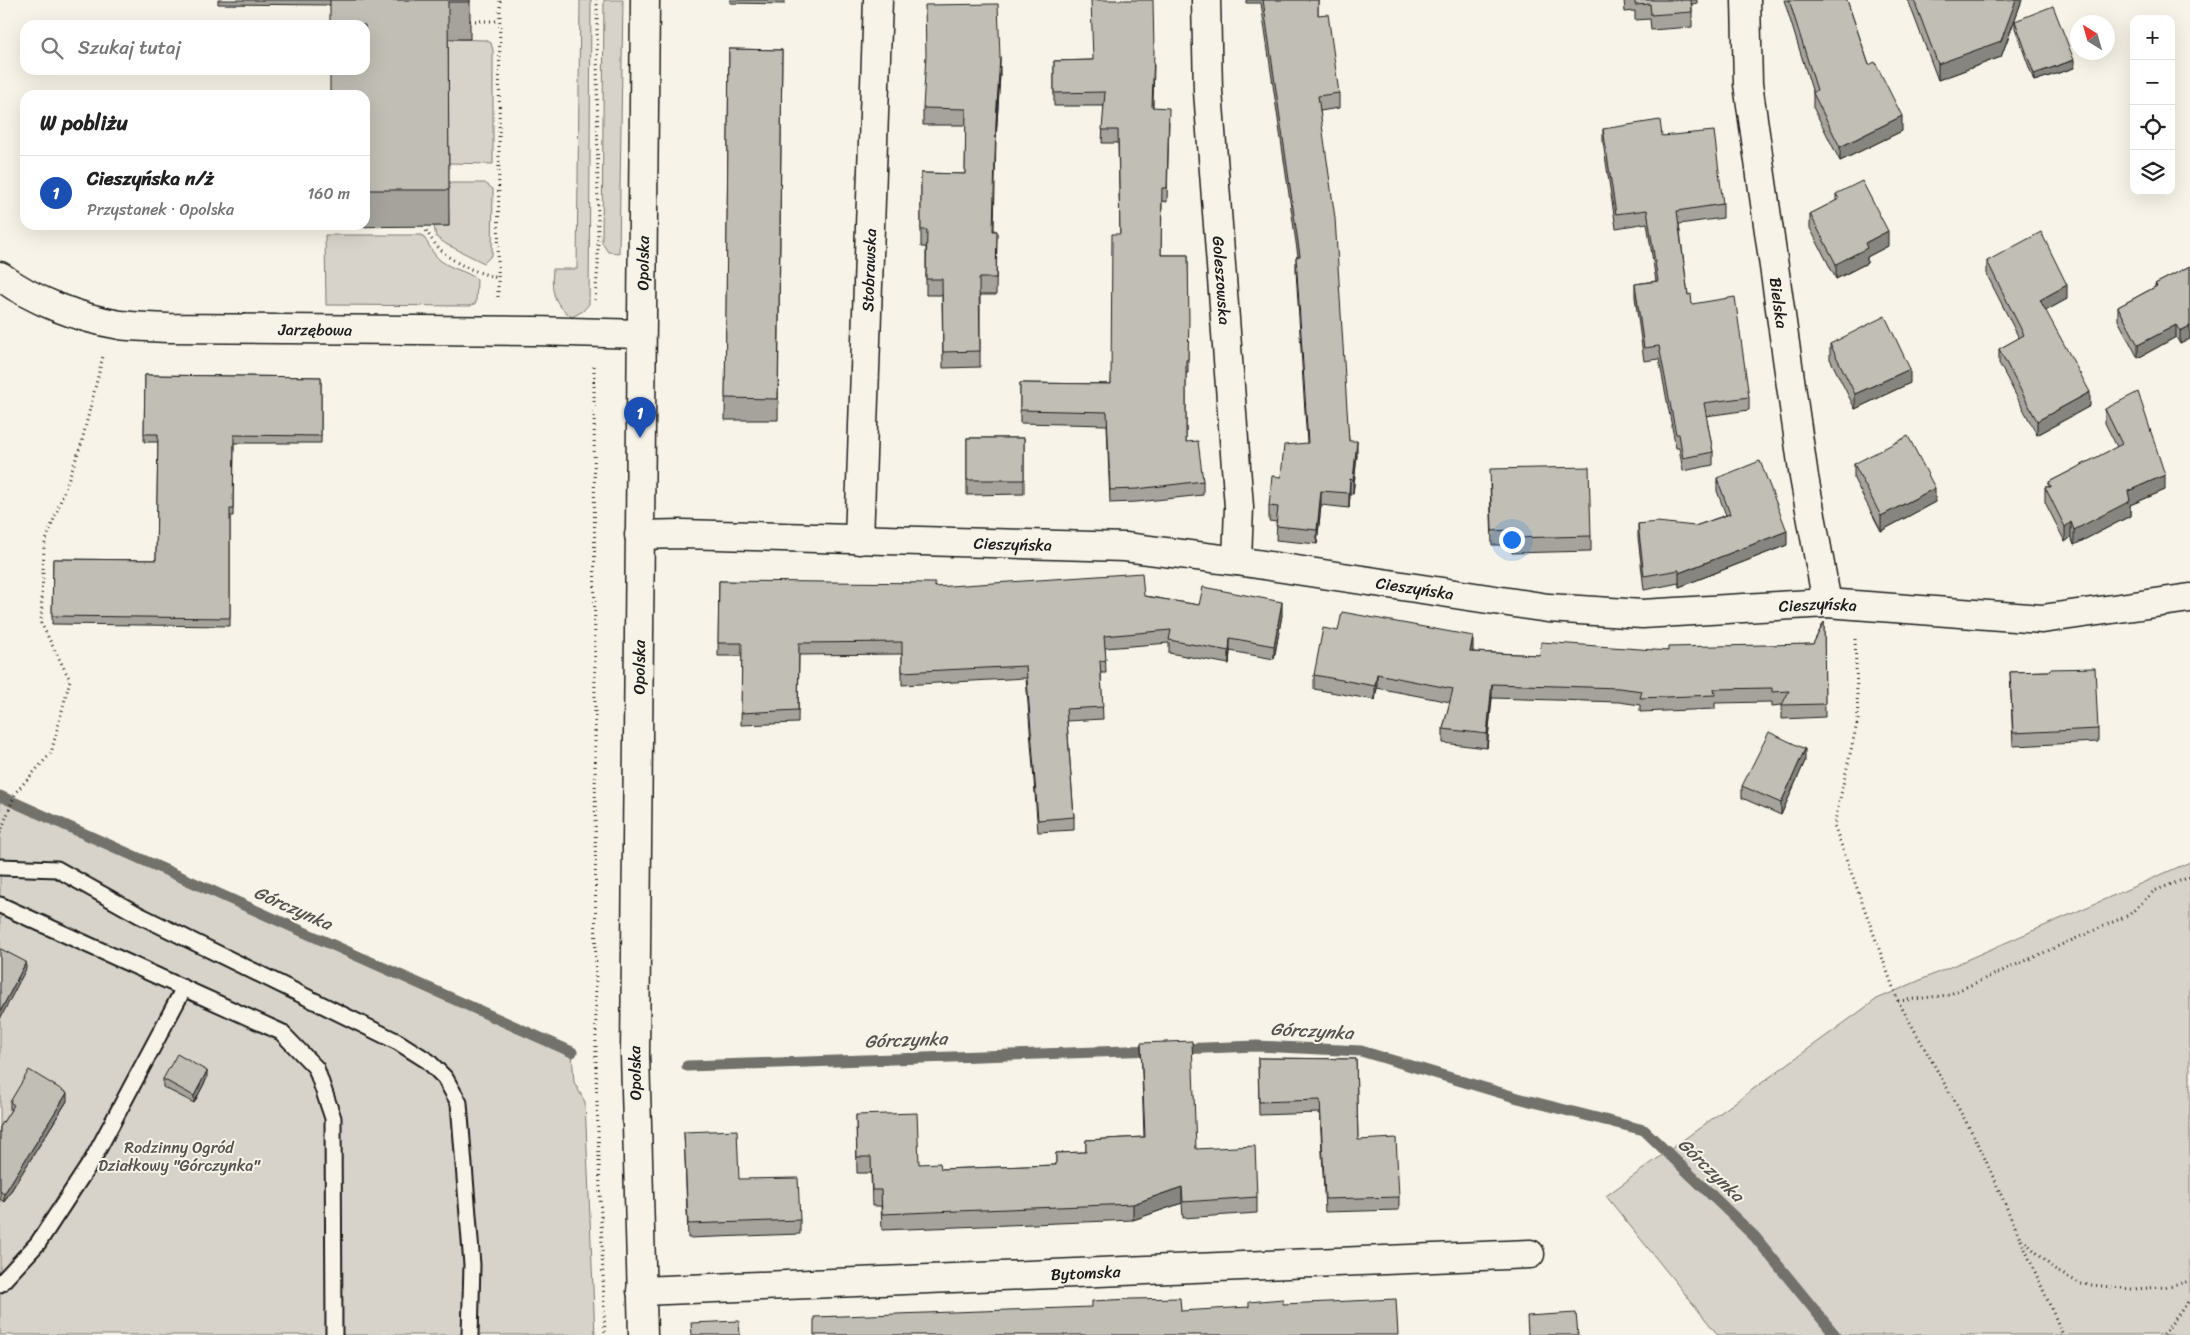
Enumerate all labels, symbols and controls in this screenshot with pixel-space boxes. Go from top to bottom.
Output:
north arrow [2070,15,2115,60]
map controls [2130,15,2175,195]
button: + [2130,15,2175,60]
search box [20,20,370,75]
text: Szukaj tutaj [78,31,181,64]
icon: search [38,34,66,62]
button: − [2130,60,2175,105]
text: W pobliżu [40,104,128,142]
button: locate [2130,105,2175,150]
button: layers [2130,150,2175,195]
text: Cieszyńska n/ż [87,162,214,195]
text: 1 [53,179,59,208]
text: 160 m [307,179,350,208]
text: Przystanek · Opolska [87,195,234,224]
street label: Stobrawska [853,228,884,312]
street label: Opolska [628,235,657,291]
street label: Goleszowska [1204,235,1240,326]
street label: Bielska [1761,275,1797,330]
street label: Jarzębowa [277,314,352,344]
pin: 1 [624,397,656,438]
your location [1499,527,1525,553]
street label: Cieszyńska [973,528,1052,559]
street label: Cieszyńska [1374,568,1456,608]
street label: Cieszyńska [1778,588,1858,620]
street label: Opolska [624,639,653,695]
water label: Górczynka [249,877,339,940]
water label: Górczynka [1270,1013,1356,1049]
water label: Górczynka [864,1022,950,1057]
street label: Opolska [620,1044,650,1101]
water label: Górczynka [1670,1130,1753,1212]
park label: Rodzinny Ogród Działkowy "Górczynka" [98,1133,261,1180]
street label: Bytomska [1050,1257,1122,1288]

